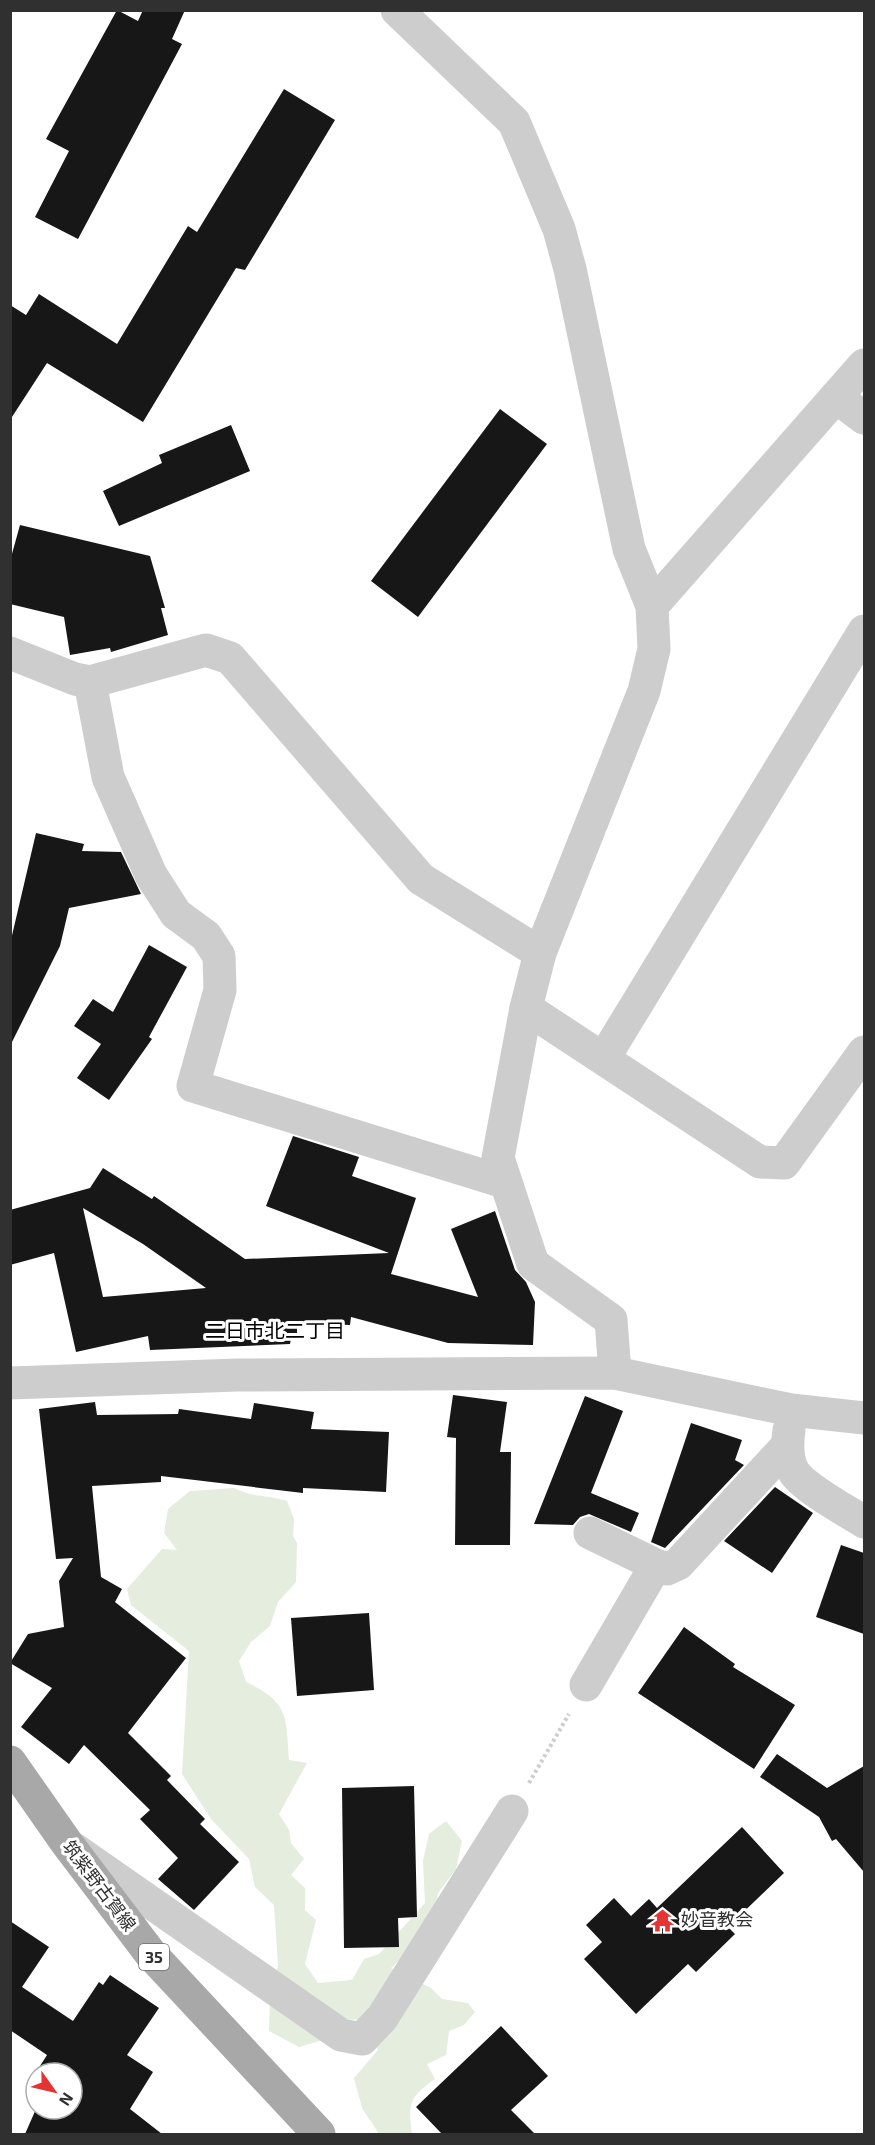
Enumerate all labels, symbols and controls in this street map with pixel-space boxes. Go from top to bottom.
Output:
district label: 二日市北二丁目 [205,1318,345,1342]
street label: 筑紫野古賀線 [59,1836,141,1935]
temple icon: 妙音教会 [650,1907,676,1933]
place label: 妙音教会 [681,1908,753,1930]
road number: 35 [139,1944,169,1970]
north arrow [24,2061,84,2121]
text: N [56,2090,78,2110]

